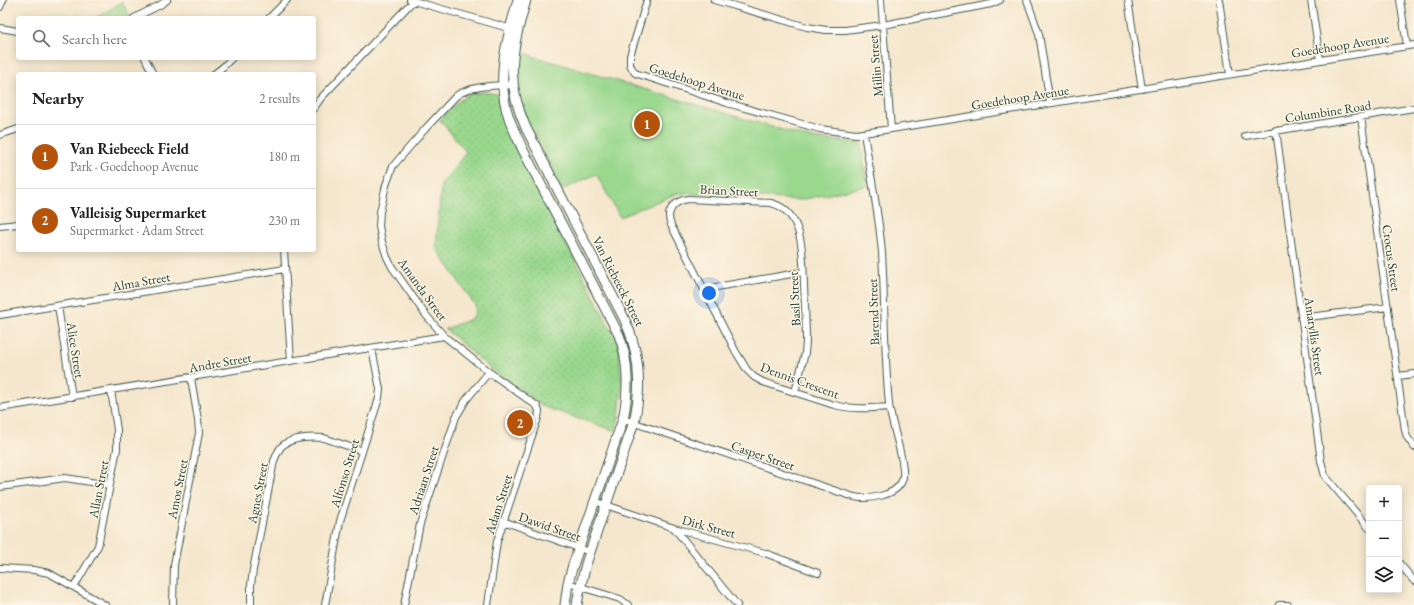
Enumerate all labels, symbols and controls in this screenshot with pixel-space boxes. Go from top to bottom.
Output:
search box [16,16,316,60]
icon: search [30,27,52,49]
text: Search here [62,29,127,48]
street label: Goedehoop Avenue [1290,29,1390,62]
street label: Millin Street [864,34,887,98]
street label: Goedehoop Avenue [647,59,747,104]
street label: Goedehoop Avenue [970,81,1070,114]
text: Nearby [32,87,84,109]
text: 2 results [259,90,300,107]
street label: Columbine Road [1284,96,1373,127]
pin: 1 [634,109,660,139]
text: Van Riebeeck Field [70,139,189,158]
text: 1 [42,148,48,165]
text: 180 m [269,148,300,165]
text: Park · Goedehoop Avenue [70,158,199,175]
street label: Brian Street [699,180,759,201]
text: Valleisig Supermarket [70,203,206,222]
text: 2 [42,212,48,229]
text: 230 m [269,212,300,229]
text: Supermarket · Adam Street [70,222,204,239]
street label: Crocus Street [1378,223,1405,293]
street label: Van Riebeeck Street [589,233,649,329]
street label: Amanda Street [393,254,451,324]
street label: Alma Street [110,268,171,295]
street label: Basil Street [785,271,804,327]
street label: Barend Street [864,278,883,346]
your location [699,283,719,303]
street label: Amaryllis Street [1300,295,1328,376]
street label: Alice Street [63,320,88,379]
street label: Andre Street [187,349,253,377]
street label: Dennis Crescent [758,358,841,403]
pin: 2 [507,408,533,438]
street label: Alfonso Street [326,437,363,511]
street label: Casper Street [729,437,797,474]
street label: Adriaan Street [404,444,443,518]
street label: Amos Street [163,458,192,522]
street label: Allan Street [84,459,112,520]
street label: Agnes Street [243,461,272,526]
street label: Adam Street [480,472,516,537]
map controls [1366,485,1402,593]
button: + [1366,485,1402,521]
street label: Dawid Street [517,508,583,545]
street label: Dirk Street [680,511,737,542]
button: − [1366,521,1402,557]
button: layers [1366,557,1402,593]

